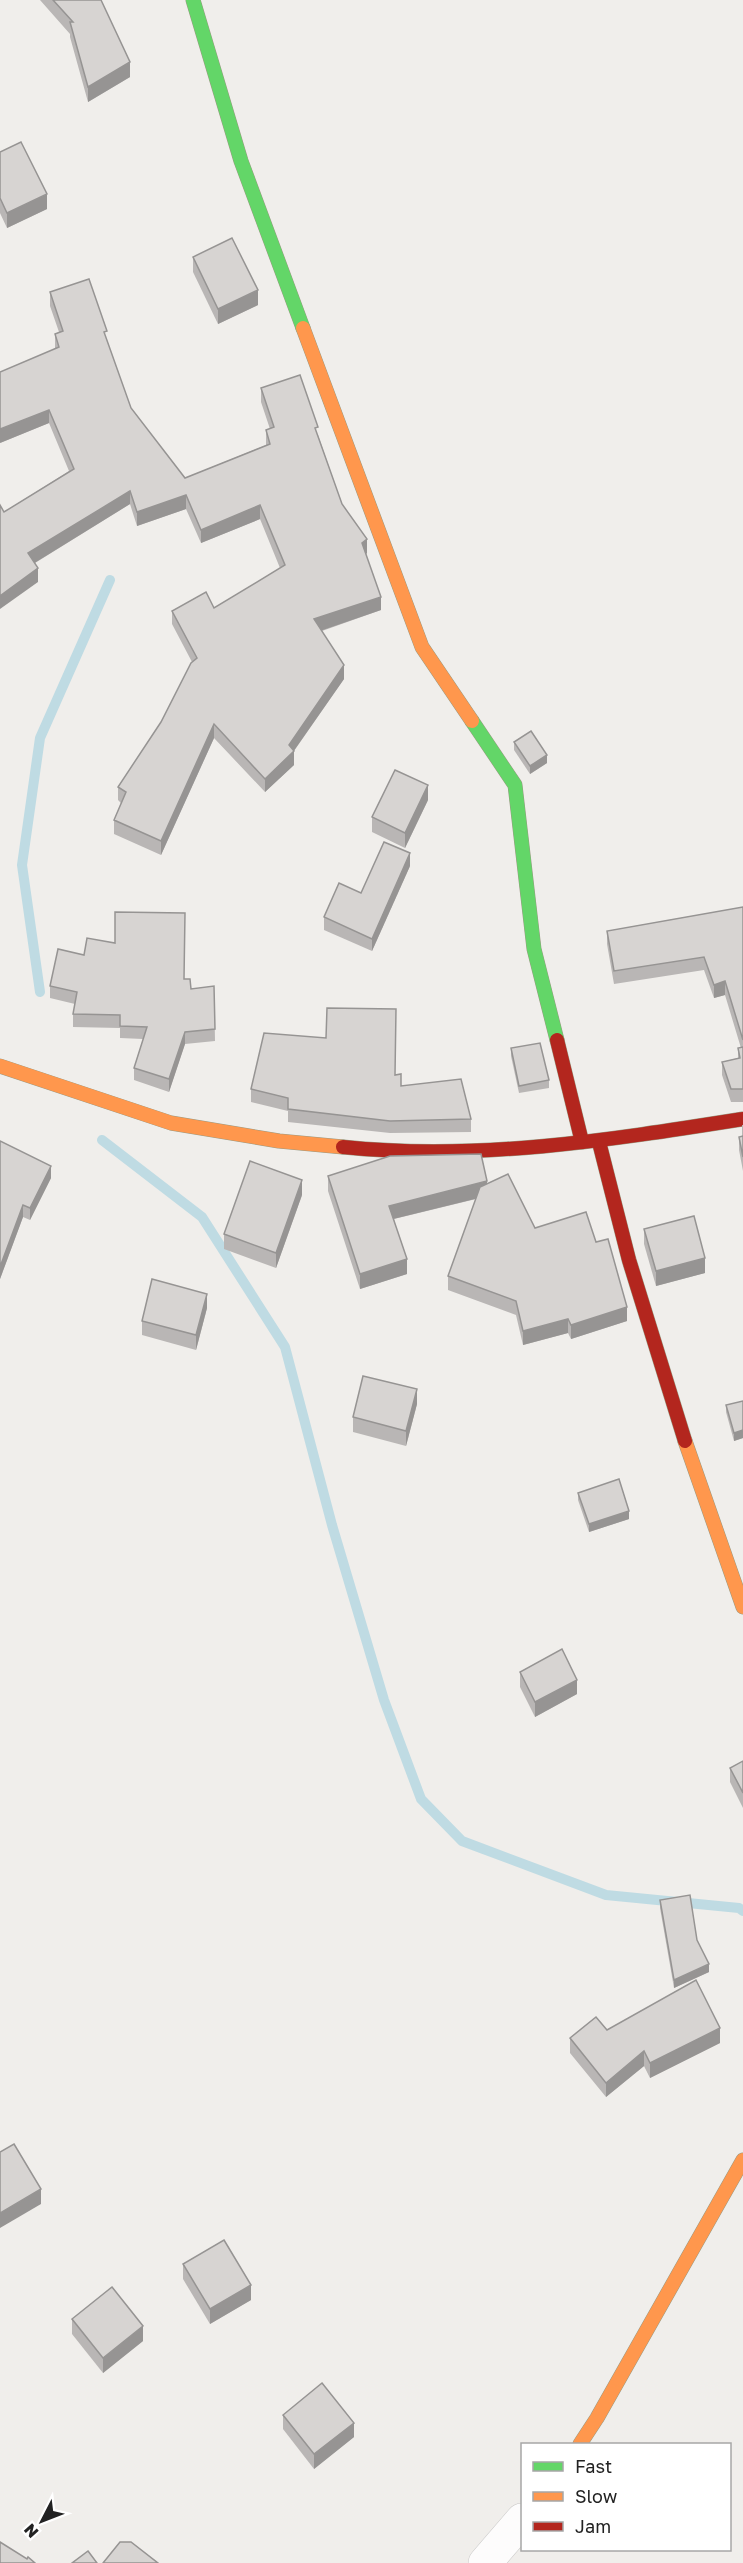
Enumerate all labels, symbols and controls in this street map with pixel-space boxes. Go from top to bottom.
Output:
legend [521,2443,731,2551]
text: Fast [575,2455,612,2477]
text: Slow [575,2485,618,2507]
north arrow [12,2491,72,2551]
text: Jam [575,2515,611,2537]
text: N [19,2520,42,2542]

